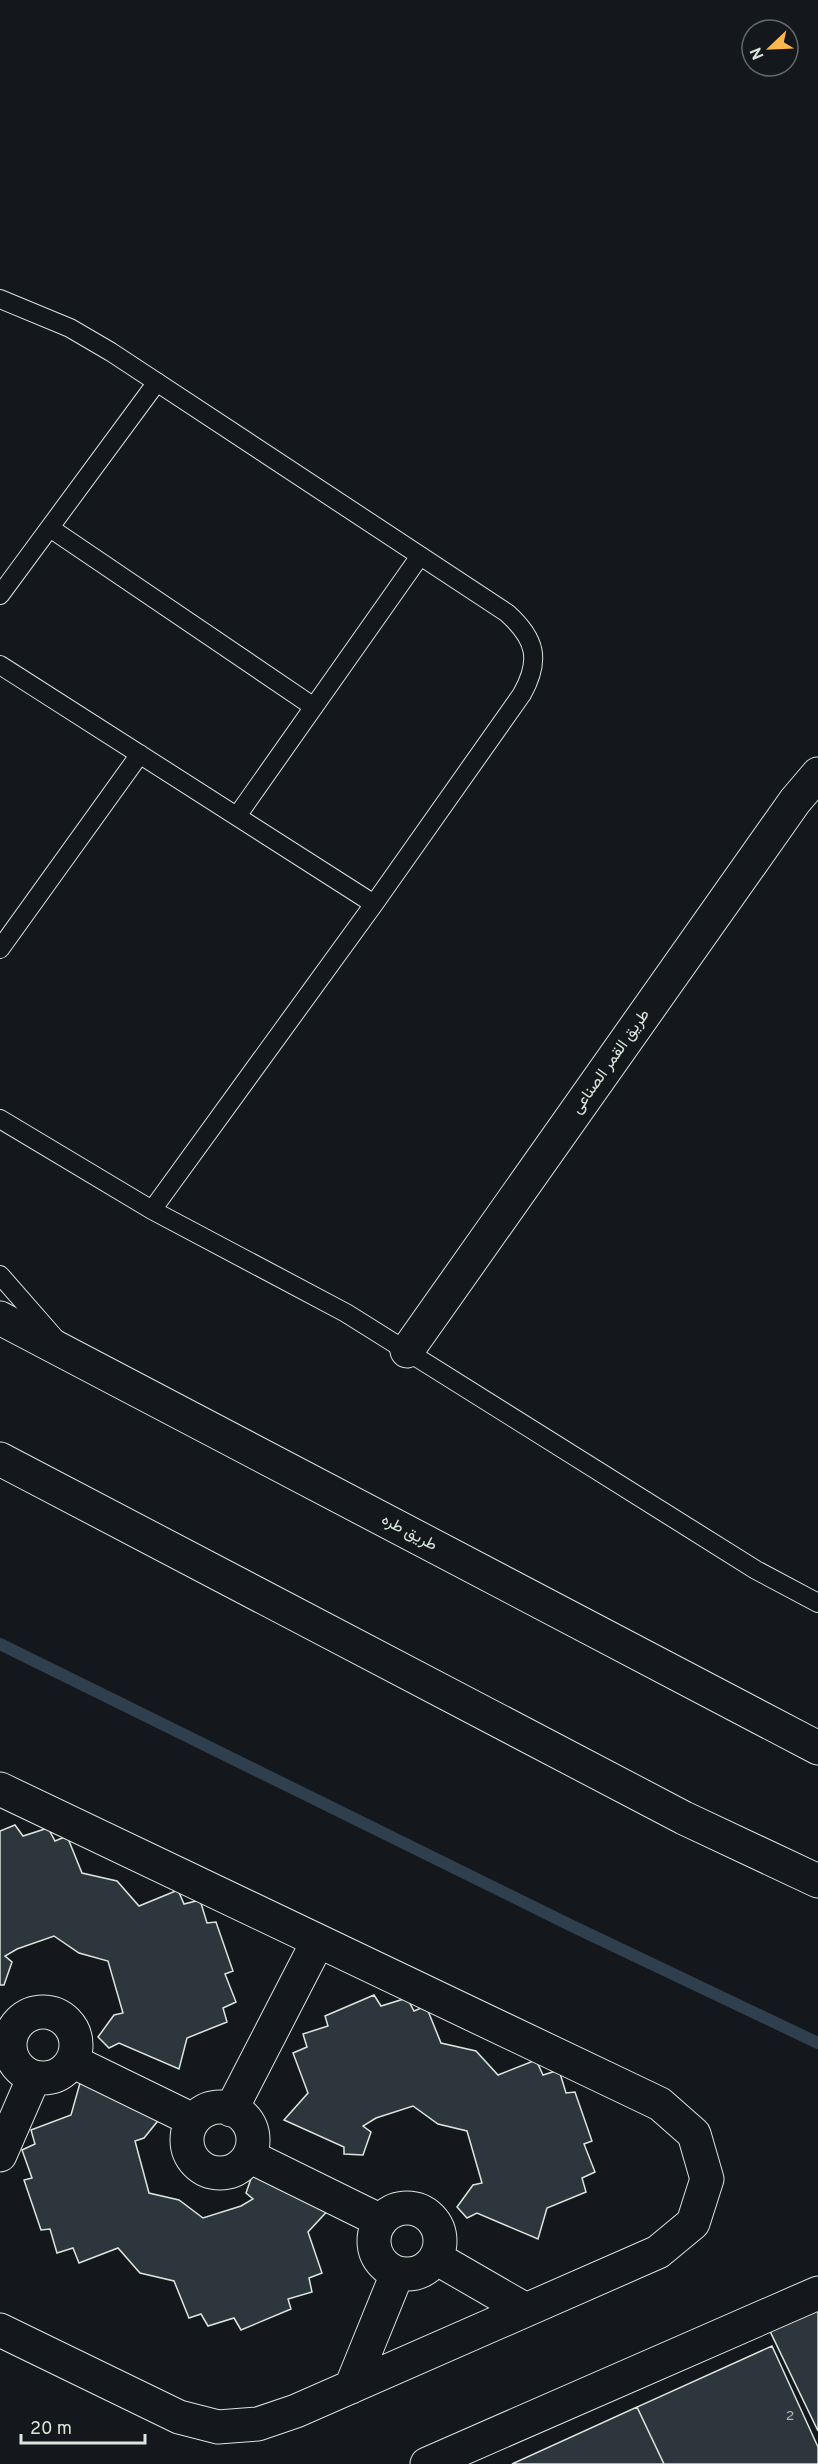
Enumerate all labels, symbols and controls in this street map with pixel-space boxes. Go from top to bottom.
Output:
north arrow [740,18,800,78]
text: N [747,44,769,62]
street label: طريق القمر الصناعى [567,1006,655,1118]
street label: طريق طره [378,1510,440,1556]
scale bar [21,2407,146,2445]
house number: 2 [786,2408,794,2425]
text: 20 m [30,2418,72,2441]

